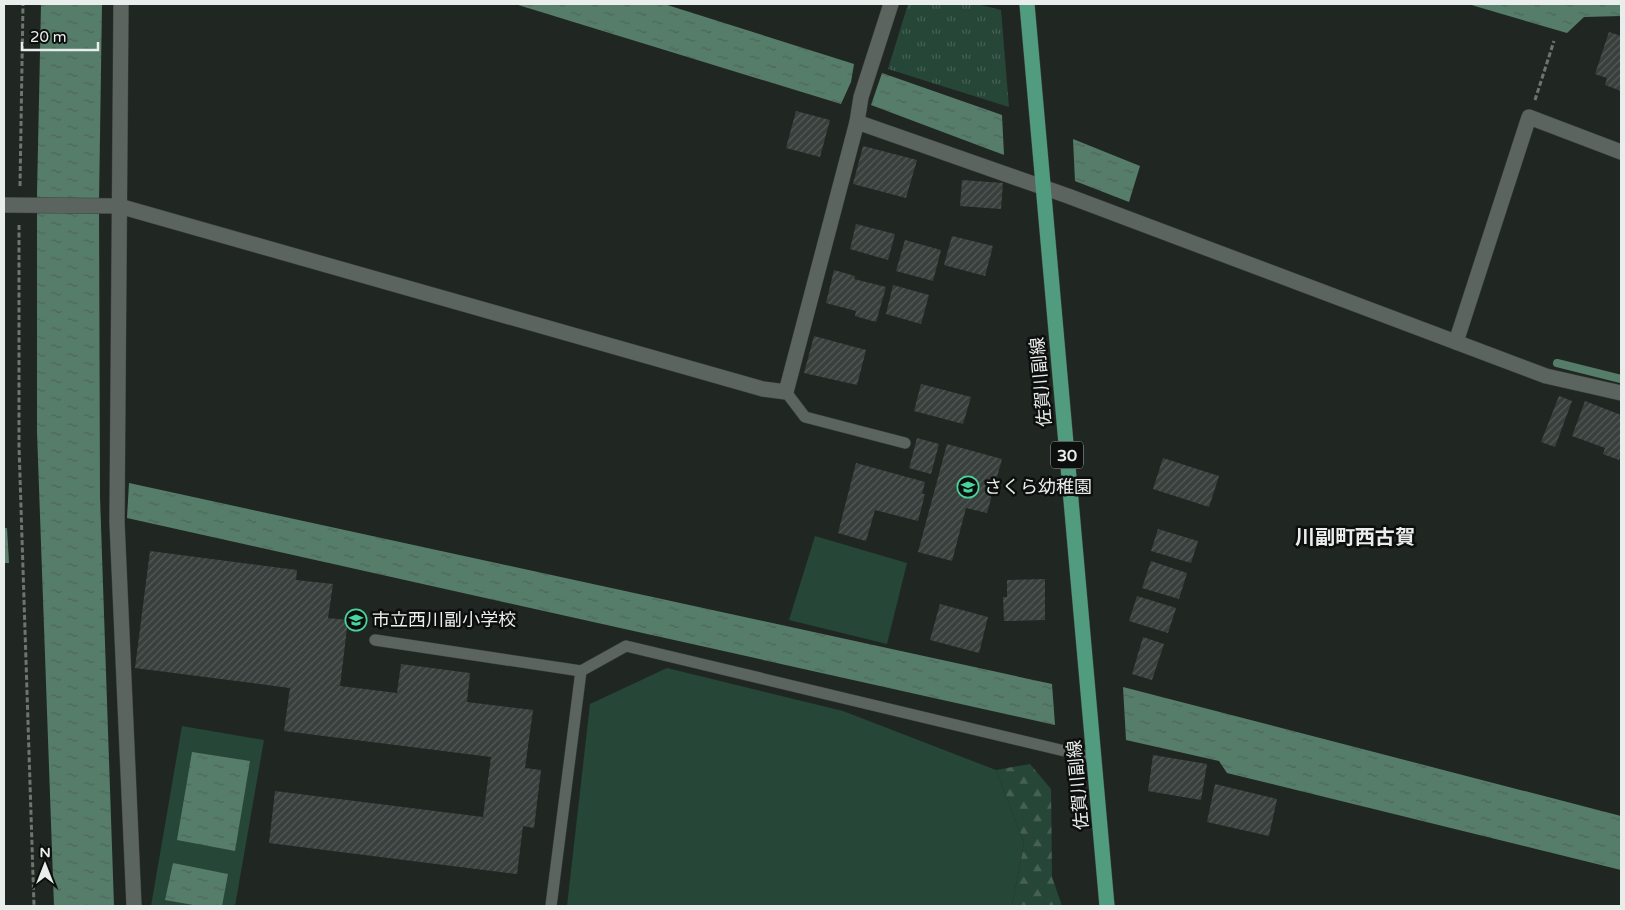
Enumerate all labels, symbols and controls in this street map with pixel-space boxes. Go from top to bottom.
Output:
scale bar [22,20,99,52]
text: 20 m [30,28,67,46]
street label: 佐賀川副線 [1026,336,1056,428]
road number: 30 [1051,442,1083,468]
school or university icon: さくら幼稚園 [956,475,980,499]
place label: さくら幼稚園 [984,476,1092,498]
district label: 川副町西古賀 [1295,526,1415,550]
school or university icon: 市立西川副小学校 [344,608,368,632]
place label: 市立西川副小学校 [372,609,516,631]
street label: 佐賀川副線 [1063,739,1093,831]
north arrow [20,840,70,890]
text: N [39,844,51,861]

